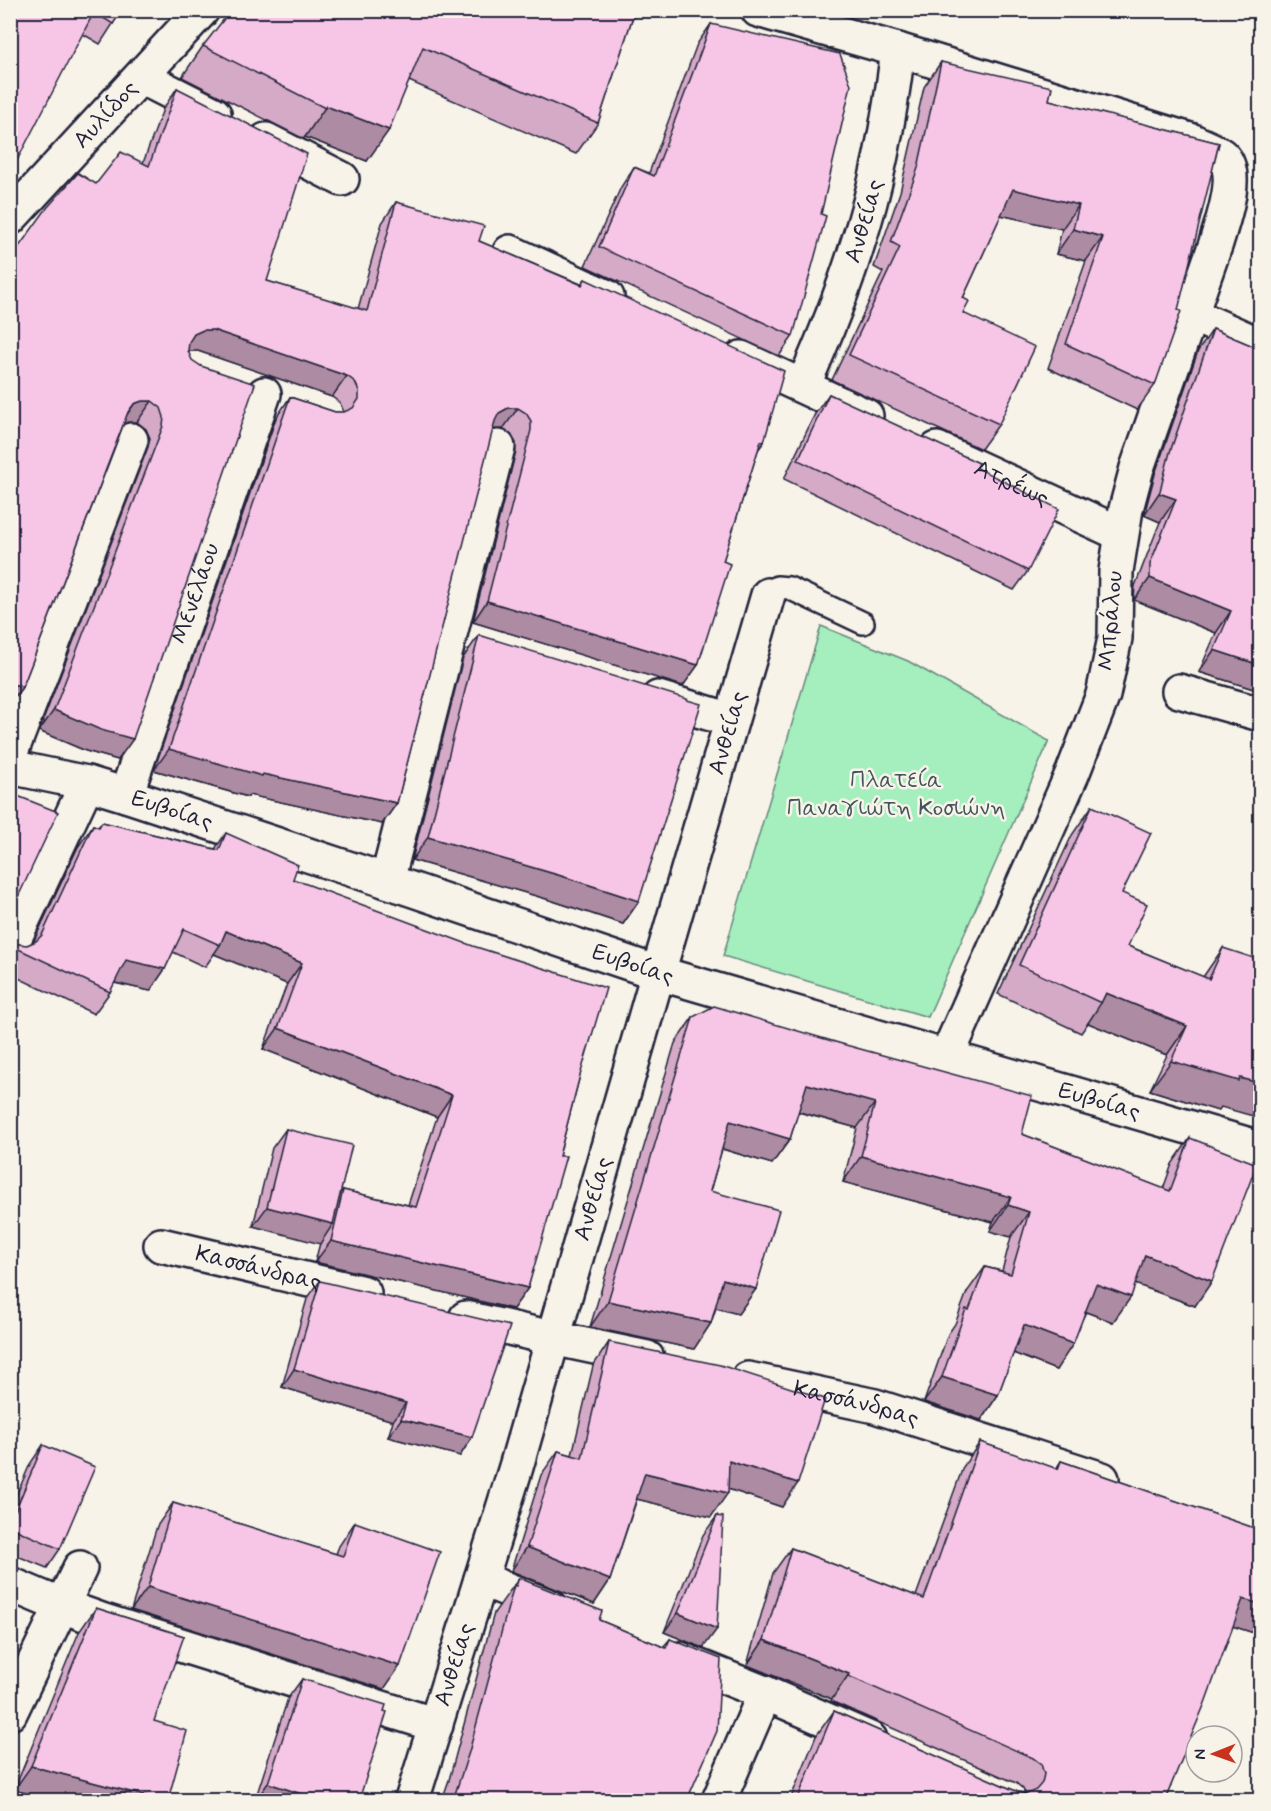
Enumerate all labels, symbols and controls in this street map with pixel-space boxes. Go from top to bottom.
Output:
street label: Αυλίδος [66,74,145,155]
street label: Ανθείας [837,176,891,267]
street label: Ατρέως [969,453,1054,514]
street label: Μενελάου [164,539,227,648]
street label: Μπράλου [1091,569,1131,672]
street label: Ανθείας [701,687,755,778]
park label: Πλατεία Παναγιώτη Κοσιώνη [787,765,1005,824]
street label: Ευβοίας [127,782,217,838]
street label: Ευβοίας [588,936,677,992]
street label: Ευβοίας [1055,1075,1144,1128]
street label: Ανθείας [566,1153,620,1244]
street label: Κασσάνδρας [192,1238,324,1298]
street label: Κασσάνδρας [791,1374,923,1435]
street label: Ανθείας [427,1619,482,1710]
north arrow [1184,1724,1244,1784]
text: N [1190,1749,1211,1760]

